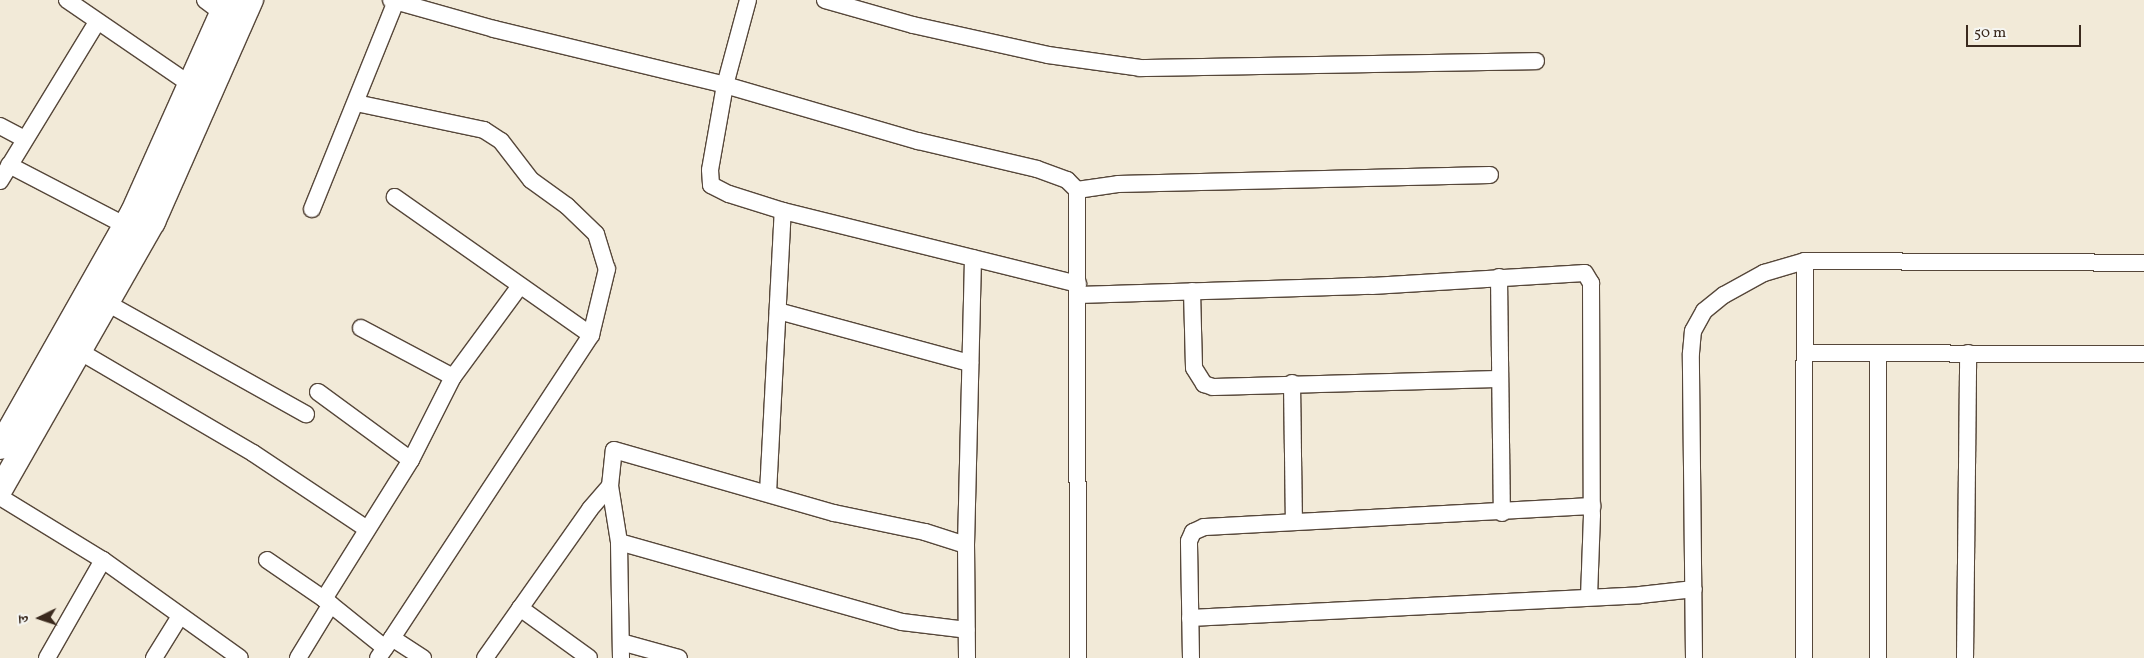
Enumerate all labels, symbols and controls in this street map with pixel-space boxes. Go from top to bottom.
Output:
scale bar [1969,15,2084,47]
text: 50 m [1974,23,2006,44]
north arrow [15,593,65,643]
text: उ [15,615,34,623]

